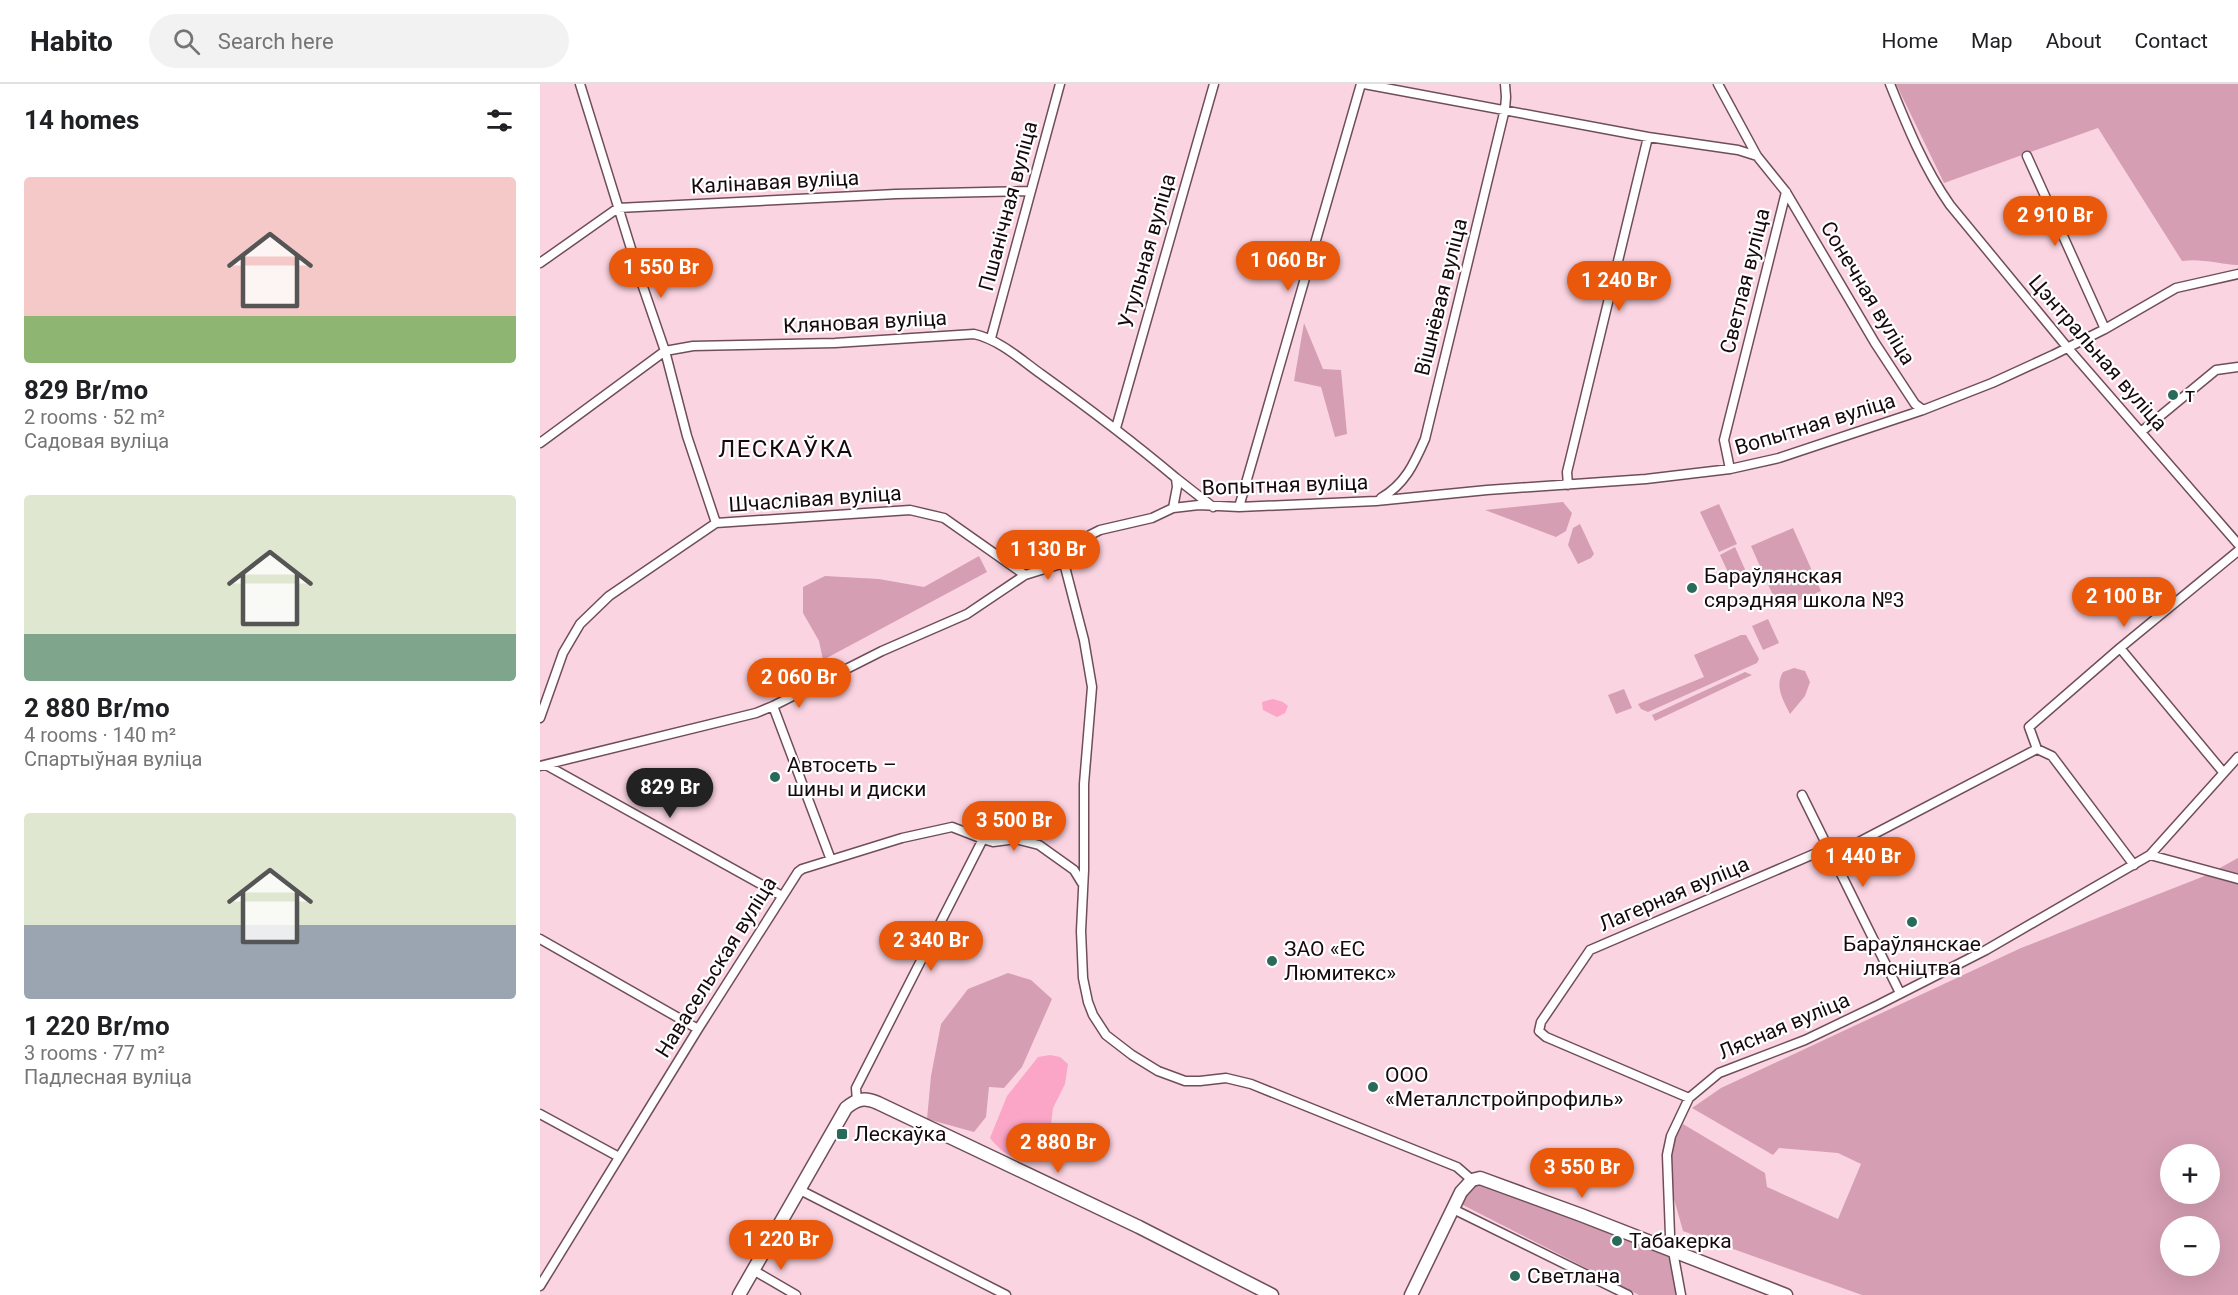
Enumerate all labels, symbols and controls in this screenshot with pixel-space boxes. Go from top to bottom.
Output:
search box [149,14,569,68]
text: Habito [30,25,113,58]
icon: search [170,25,203,58]
text: Search here [218,29,334,54]
text: Home [1882,29,1938,53]
text: Map [1971,29,2013,53]
text: About [2046,29,2102,53]
text: Contact [2135,29,2208,53]
icon: filters [483,104,516,137]
text: 14 homes [24,105,139,135]
street label: Пшанічная вуліца [974,118,1042,294]
street label: Калінавая вуліца [690,166,860,198]
street label: Утульная вуліца [1114,171,1180,331]
pin: 2 910 Br [1993,196,2117,247]
text: 2 910 Br [2017,203,2093,227]
street label: Светлая вуліца [1715,206,1775,356]
icon: home [216,216,324,324]
street label: Вішнёвая вуліца [1410,216,1472,378]
street label: Сонечная вуліца [1816,217,1920,369]
pin: 1 060 Br [1226,241,1350,292]
pin: 1 550 Br [599,248,723,299]
text: 1 060 Br [1250,248,1326,272]
text: 1 550 Br [623,255,699,279]
pin: 1 240 Br [1557,261,1681,312]
text: 1 240 Br [1581,268,1657,292]
street label: Цэнтральная вуліца [2024,270,2172,436]
street label: Кляновая вуліца [783,306,947,338]
text: 829 Br/mo [24,375,148,405]
place label: т [2185,383,2195,407]
street label: Вопытная вуліца [1732,388,1898,460]
marker: т [2166,388,2180,402]
text: 2 rooms · 52 m² [24,405,165,429]
text: Садовая вуліца [24,429,169,453]
district label: ЛЕСКАЎКА [718,435,854,463]
street label: Вопытная вуліца [1201,470,1369,500]
street label: Шчаслівая вуліца [728,481,902,517]
pin: 1 130 Br [986,530,1110,581]
icon: home [216,534,324,642]
text: 1 130 Br [1010,537,1086,561]
place label: Бараўлянская сярэдняя школа №3 [1704,564,1905,612]
pin: 2 100 Br [2062,577,2186,628]
marker: Бараўлянская сярэдняя школа №3 [1685,581,1699,595]
text: 2 100 Br [2086,584,2162,608]
pin: 2 060 Br [737,658,861,709]
text: 2 060 Br [761,665,837,689]
text: 2 880 Br/mo [24,693,170,723]
text: 4 rooms · 140 m² [24,723,176,747]
text: Спартыўная вуліца [24,747,202,771]
place label: Автосеть – шины и диски [787,753,926,801]
pin: 829 Br [621,768,719,819]
marker: Автосеть – шины и диски [768,770,782,784]
text: 829 Br [640,775,700,799]
pin: 3 500 Br [952,801,1076,852]
text: 3 500 Br [976,808,1052,832]
pin: 1 440 Br [1801,837,1925,888]
text: 1 440 Br [1825,844,1901,868]
icon: home [216,852,324,960]
street label: Лагерная вуліца [1595,852,1753,936]
street label: Навасельская вуліца [651,872,781,1062]
marker: Бараўлянскае лясніцтва [1905,915,1919,929]
pin: 2 340 Br [869,921,993,972]
text: 2 340 Br [893,928,969,952]
place label: Бараўлянскае лясніцтва [1843,932,1981,980]
place label: ЗАО «ЕС Люмитекс» [1284,937,1396,985]
marker: ЗАО «ЕС Люмитекс» [1265,954,1279,968]
street label: Лясная вуліца [1715,988,1853,1064]
text: 1 220 Br/mo [24,1011,170,1041]
text: 3 rooms · 77 m² [24,1041,165,1065]
place label: ООО «Металлстройпрофиль» [1385,1063,1624,1111]
text: Падлесная вуліца [24,1065,192,1089]
marker: ООО «Металлстройпрофиль» [1366,1080,1380,1094]
place label: Лескаўка [854,1122,946,1146]
pin: 2 880 Br [996,1123,1120,1174]
marker: Лескаўка [835,1127,849,1141]
text: 2 880 Br [1020,1130,1096,1154]
map controls [2160,1144,2220,1276]
button: + [2160,1144,2220,1204]
pin: 3 550 Br [1520,1148,1644,1199]
text: 3 550 Br [1544,1155,1620,1179]
button: − [2160,1216,2220,1276]
pin: 1 220 Br [719,1220,843,1271]
text: 1 220 Br [743,1227,819,1251]
place label: Табакерка [1629,1229,1732,1253]
marker: Табакерка [1610,1234,1624,1248]
place label: Светлана [1527,1264,1620,1288]
marker: Светлана [1508,1269,1522,1283]

